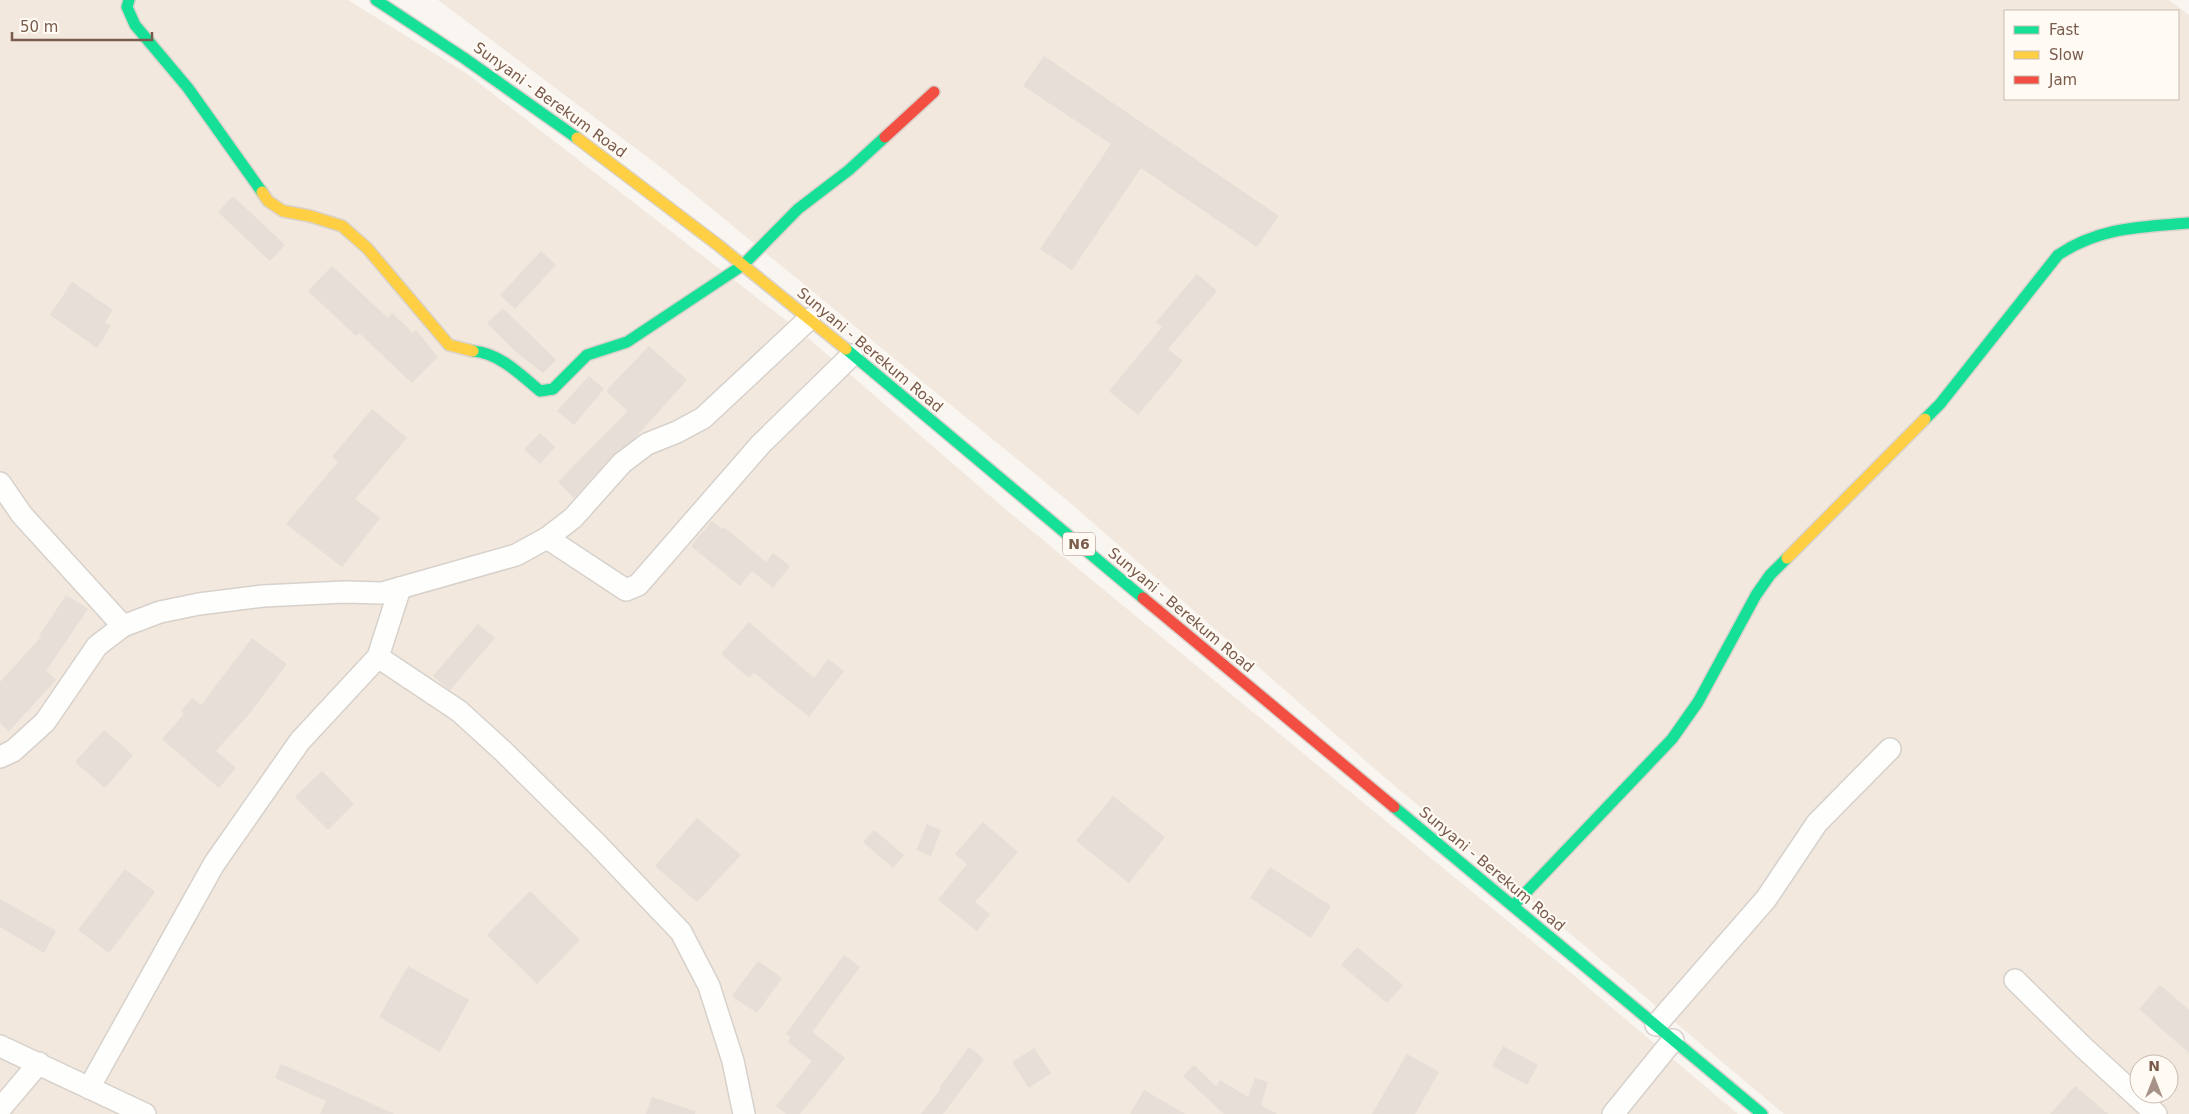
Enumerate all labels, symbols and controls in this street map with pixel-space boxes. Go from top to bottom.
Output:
scale bar [12,10,152,42]
legend [2004,10,2179,100]
text: 50 m [20,18,58,36]
text: Fast [2049,21,2079,39]
street label: Sunyani - Berekum Road [470,38,630,162]
text: Slow [2049,46,2084,64]
text: Jam [2048,71,2077,89]
street label: Sunyani - Berekum Road [794,284,946,416]
road number: N6 [1063,532,1095,556]
street label: Sunyani - Berekum Road [1105,544,1257,676]
street label: Sunyani - Berekum Road [1416,803,1568,935]
north arrow [2129,1054,2179,1104]
text: N [2148,1058,2160,1074]

